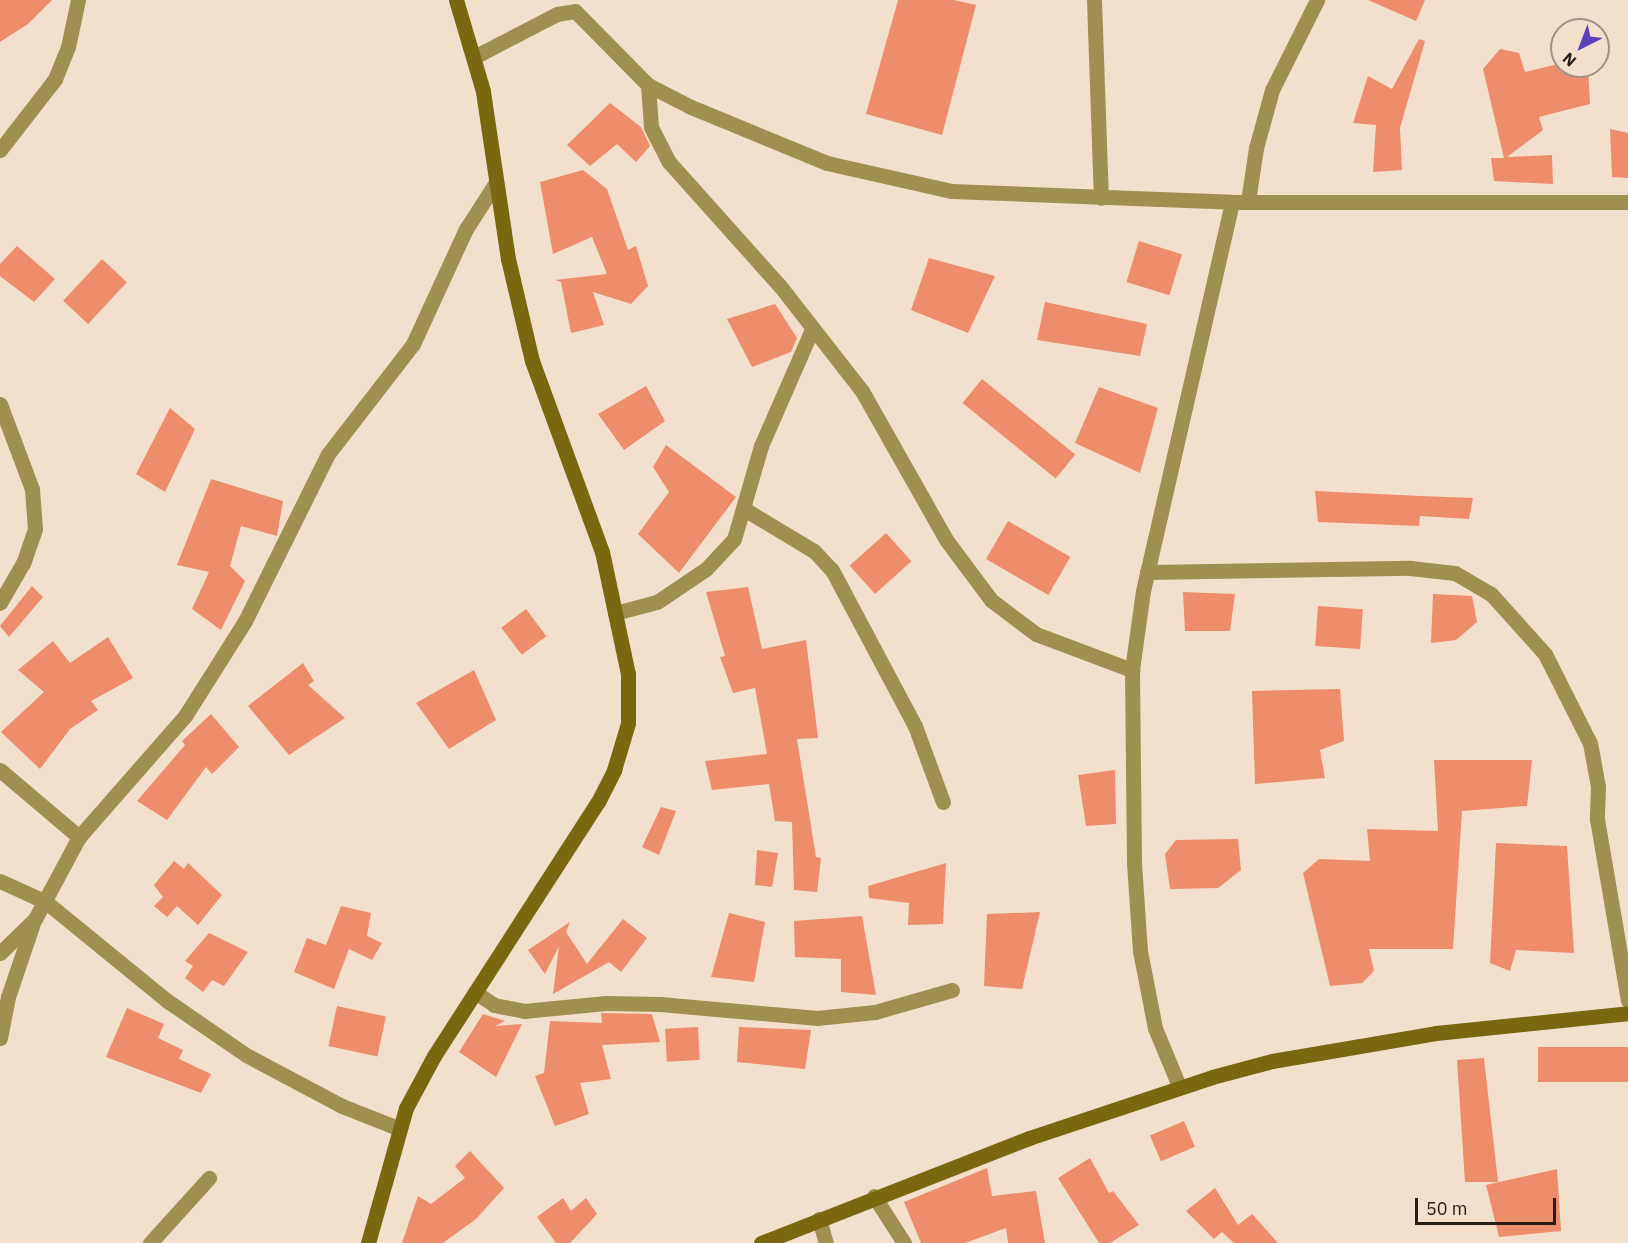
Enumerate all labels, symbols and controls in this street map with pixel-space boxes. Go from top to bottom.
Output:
north arrow [1550,18,1610,78]
text: N [1558,49,1580,71]
scale bar [1418,1186,1559,1224]
text: 50 m [1426,1197,1468,1220]

